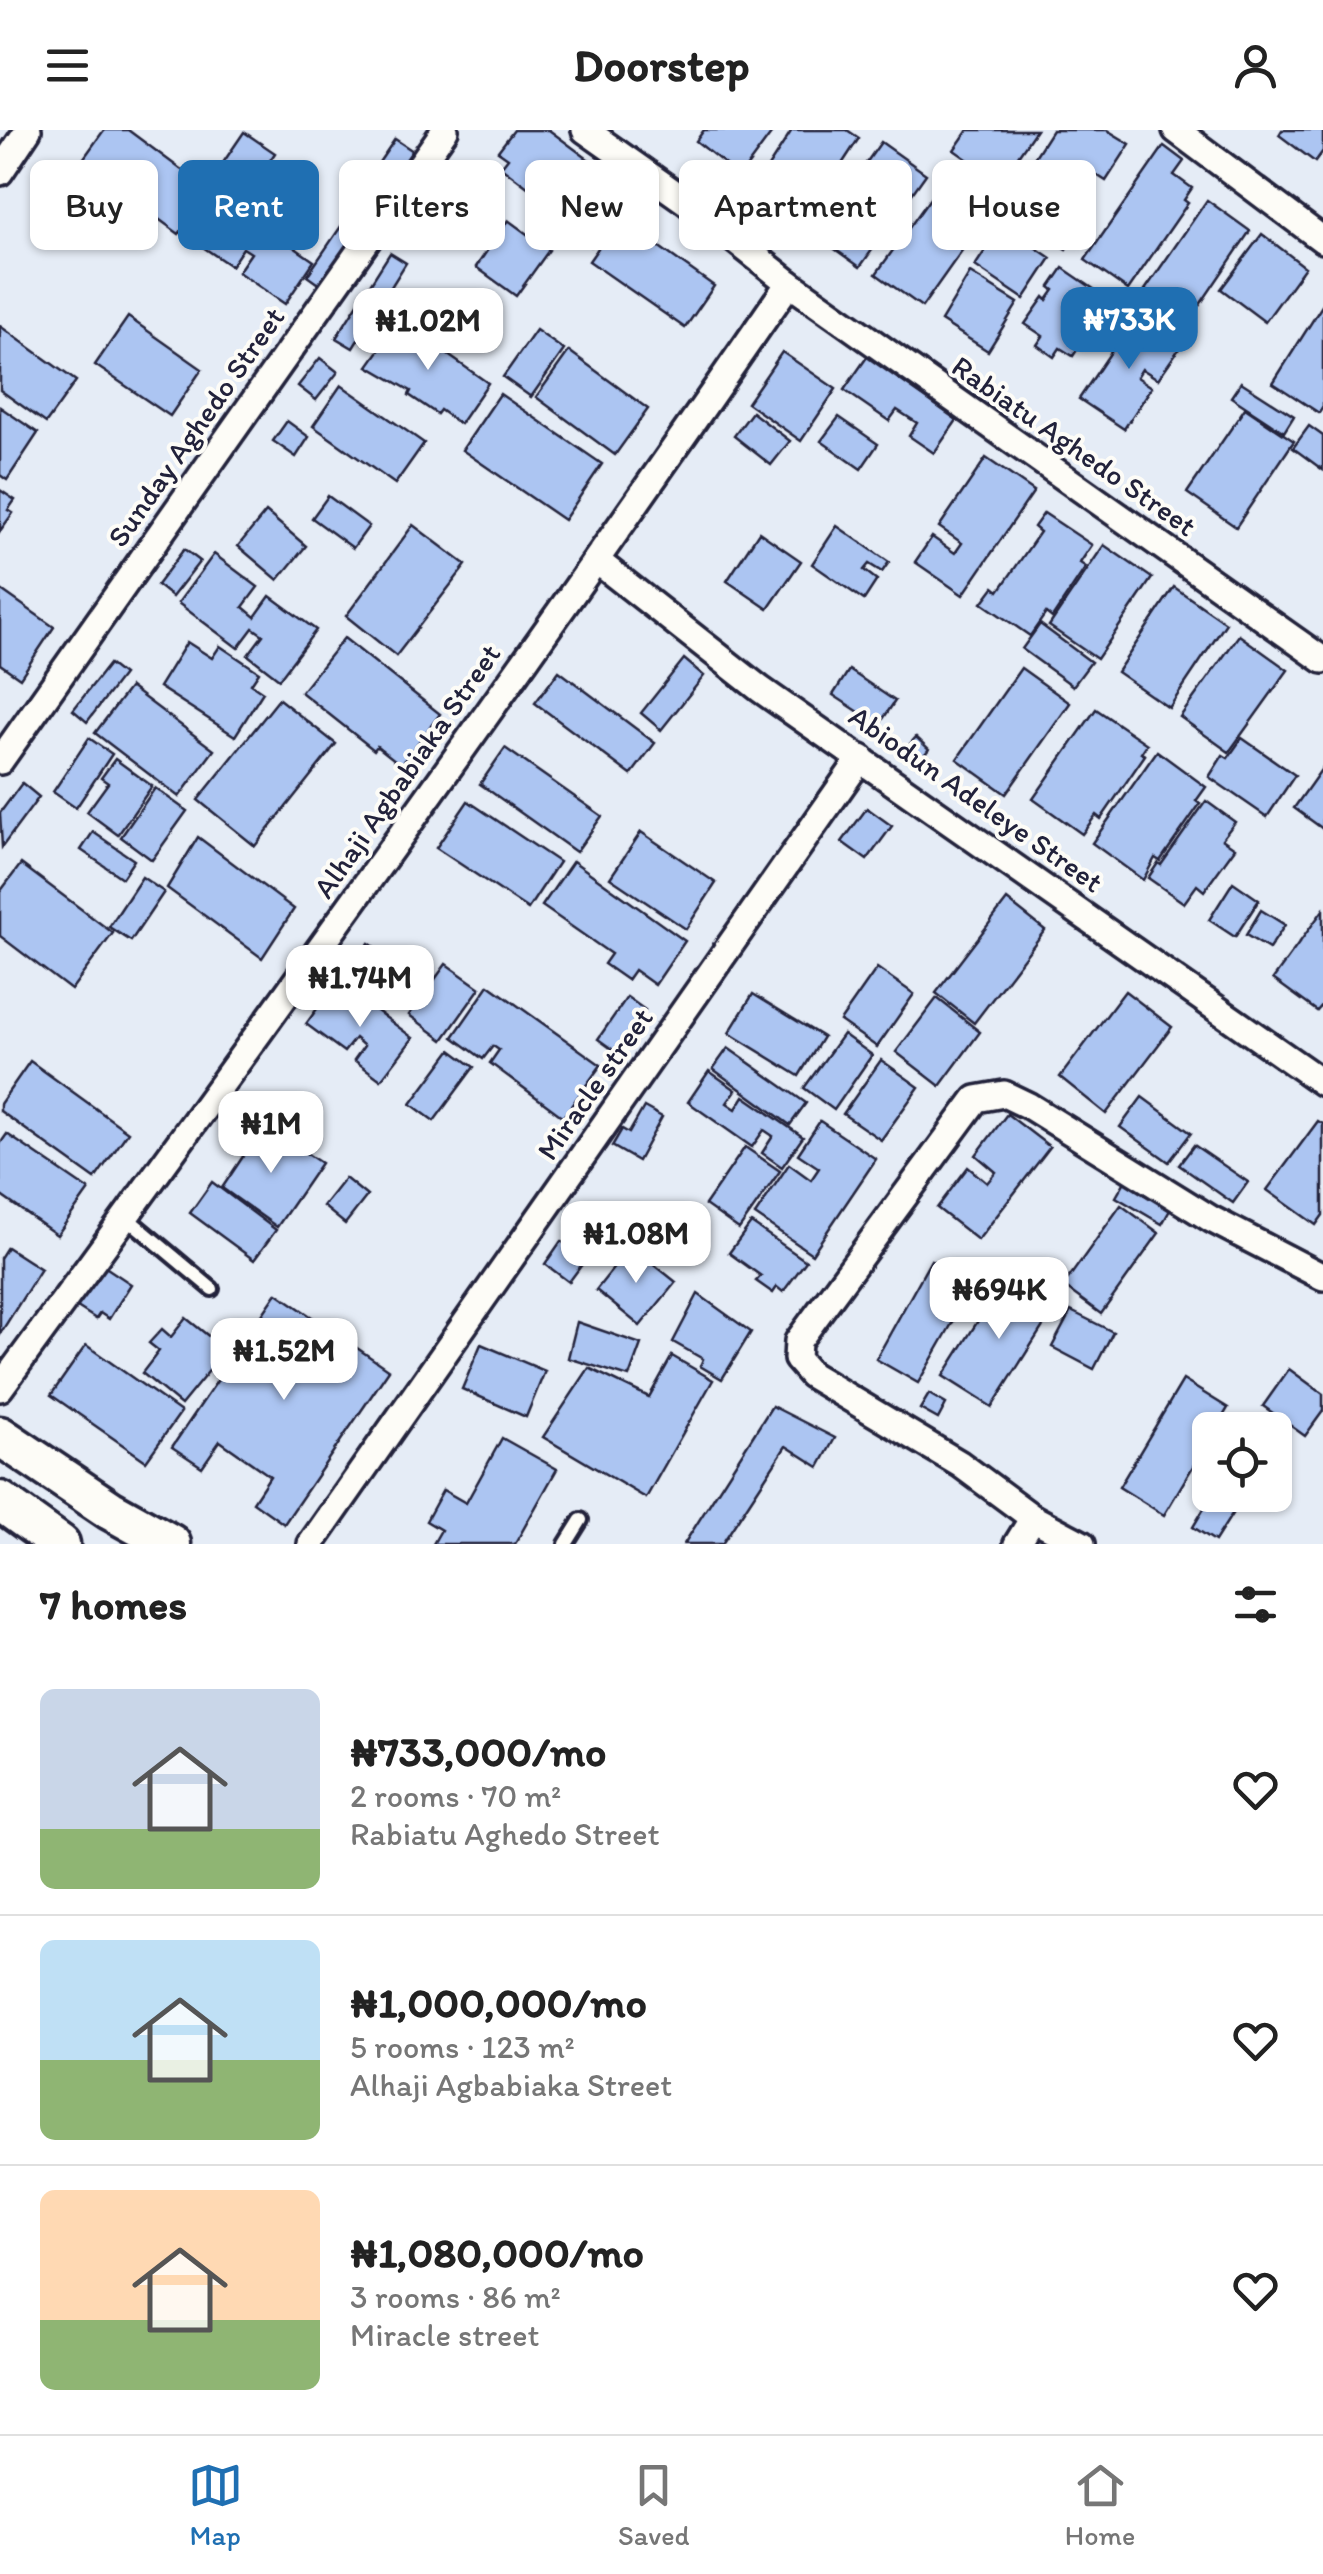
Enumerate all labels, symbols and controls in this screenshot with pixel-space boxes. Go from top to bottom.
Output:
icon: menu [40,38,95,93]
text: Doorstep [574,38,750,92]
icon: person [1228,38,1283,93]
chip: Buy [30,160,158,250]
chip: Rent [178,160,319,250]
chip: Filters [339,160,505,250]
chip: New [525,160,659,250]
chip: Apartment [679,160,912,250]
chip: House [932,160,1096,250]
pin: ₦733K [1059,287,1199,372]
pin: ₦1.02M [347,288,509,373]
street label: Sunday Aghedo Street [99,300,292,554]
text: ₦733K [1083,300,1175,338]
text: ₦1.02M [375,301,481,339]
street label: Rabiatu Aghedo Street [945,347,1204,544]
street label: Alhaji Agbabiaka Street [305,636,508,905]
street label: Abiodun Adeleye Street [842,697,1110,900]
pin: ₦1.74M [279,945,441,1030]
text: ₦1.74M [308,958,412,996]
street label: Miracle street [528,1000,661,1167]
pin: ₦1M [223,1091,319,1176]
text: ₦1M [240,1104,302,1142]
pin: ₦1.08M [555,1201,717,1286]
text: ₦1.08M [583,1214,689,1252]
pin: ₦694K [929,1257,1069,1342]
text: ₦694K [952,1270,1046,1308]
pin: ₦1.52M [203,1318,365,1403]
text: ₦1.52M [233,1331,335,1369]
map controls [1192,1412,1292,1512]
button: locate [1192,1412,1292,1512]
icon: filters [1228,1577,1283,1632]
text: 7 homes [40,1579,187,1630]
text: ₦733,000/mo [350,1726,607,1777]
icon: home [120,1729,240,1849]
icon: heart [1228,1762,1283,1817]
text: 2 rooms · 70 m² [350,1777,561,1815]
text: Rabiatu Aghedo Street [350,1815,659,1853]
text: ₦1,000,000/mo [350,1977,647,2028]
icon: home [120,1980,240,2100]
icon: heart [1228,2013,1283,2068]
text: 5 rooms · 123 m² [350,2028,575,2066]
text: Alhaji Agbabiaka Street [350,2066,672,2104]
text: ₦1,080,000/mo [350,2227,644,2278]
icon: home [120,2230,240,2350]
icon: heart [1228,2263,1283,2318]
text: 3 rooms · 86 m² [350,2278,561,2316]
text: Miracle street [350,2316,539,2354]
tab: Map [188,2458,243,2552]
tab: Saved [618,2458,689,2552]
tab: Home [1065,2458,1135,2552]

